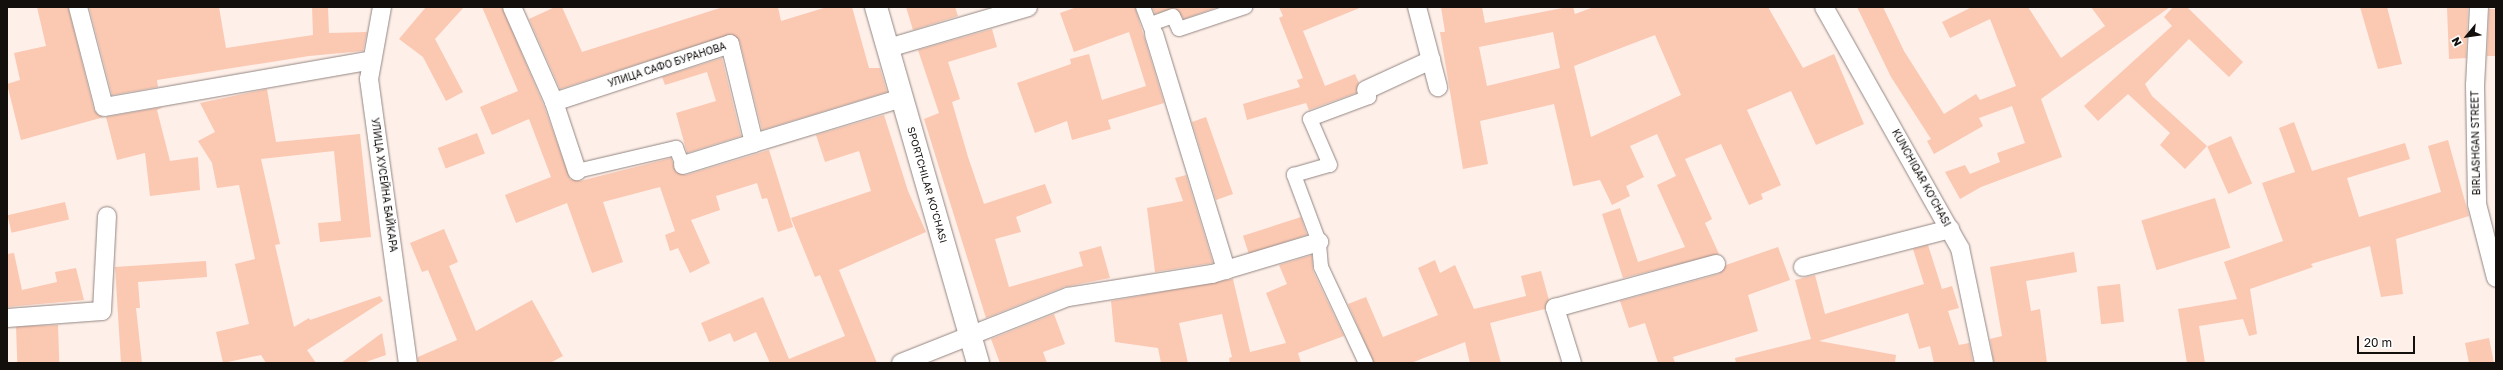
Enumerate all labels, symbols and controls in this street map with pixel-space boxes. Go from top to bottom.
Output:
north arrow [2447,16,2487,56]
text: N [2448,35,2464,49]
street label: УЛИЦА САФО БУРАНОВА [606,40,728,90]
street label: BIRLASHGAN STREET [2469,91,2483,195]
street label: УЛИЦА ХУСЕЙНА БАЙКАРА [369,117,399,253]
street label: SPORTCHILAR KO‘CHASI [905,126,949,244]
street label: KUNCHIQAR KO'CHASI [1889,127,1953,229]
scale bar [2359,328,2417,354]
text: 20 m [2364,335,2392,350]

